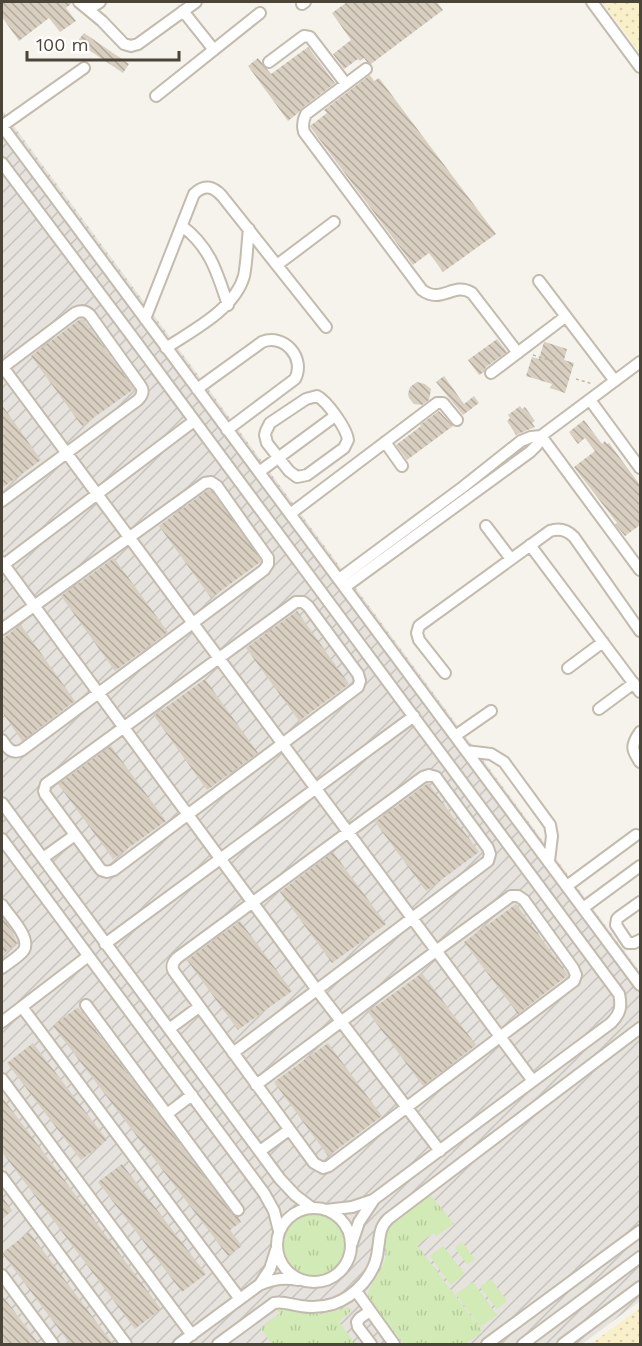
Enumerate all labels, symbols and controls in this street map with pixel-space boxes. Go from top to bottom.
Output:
scale bar [27,24,178,62]
text: 100 m [36,34,89,55]

